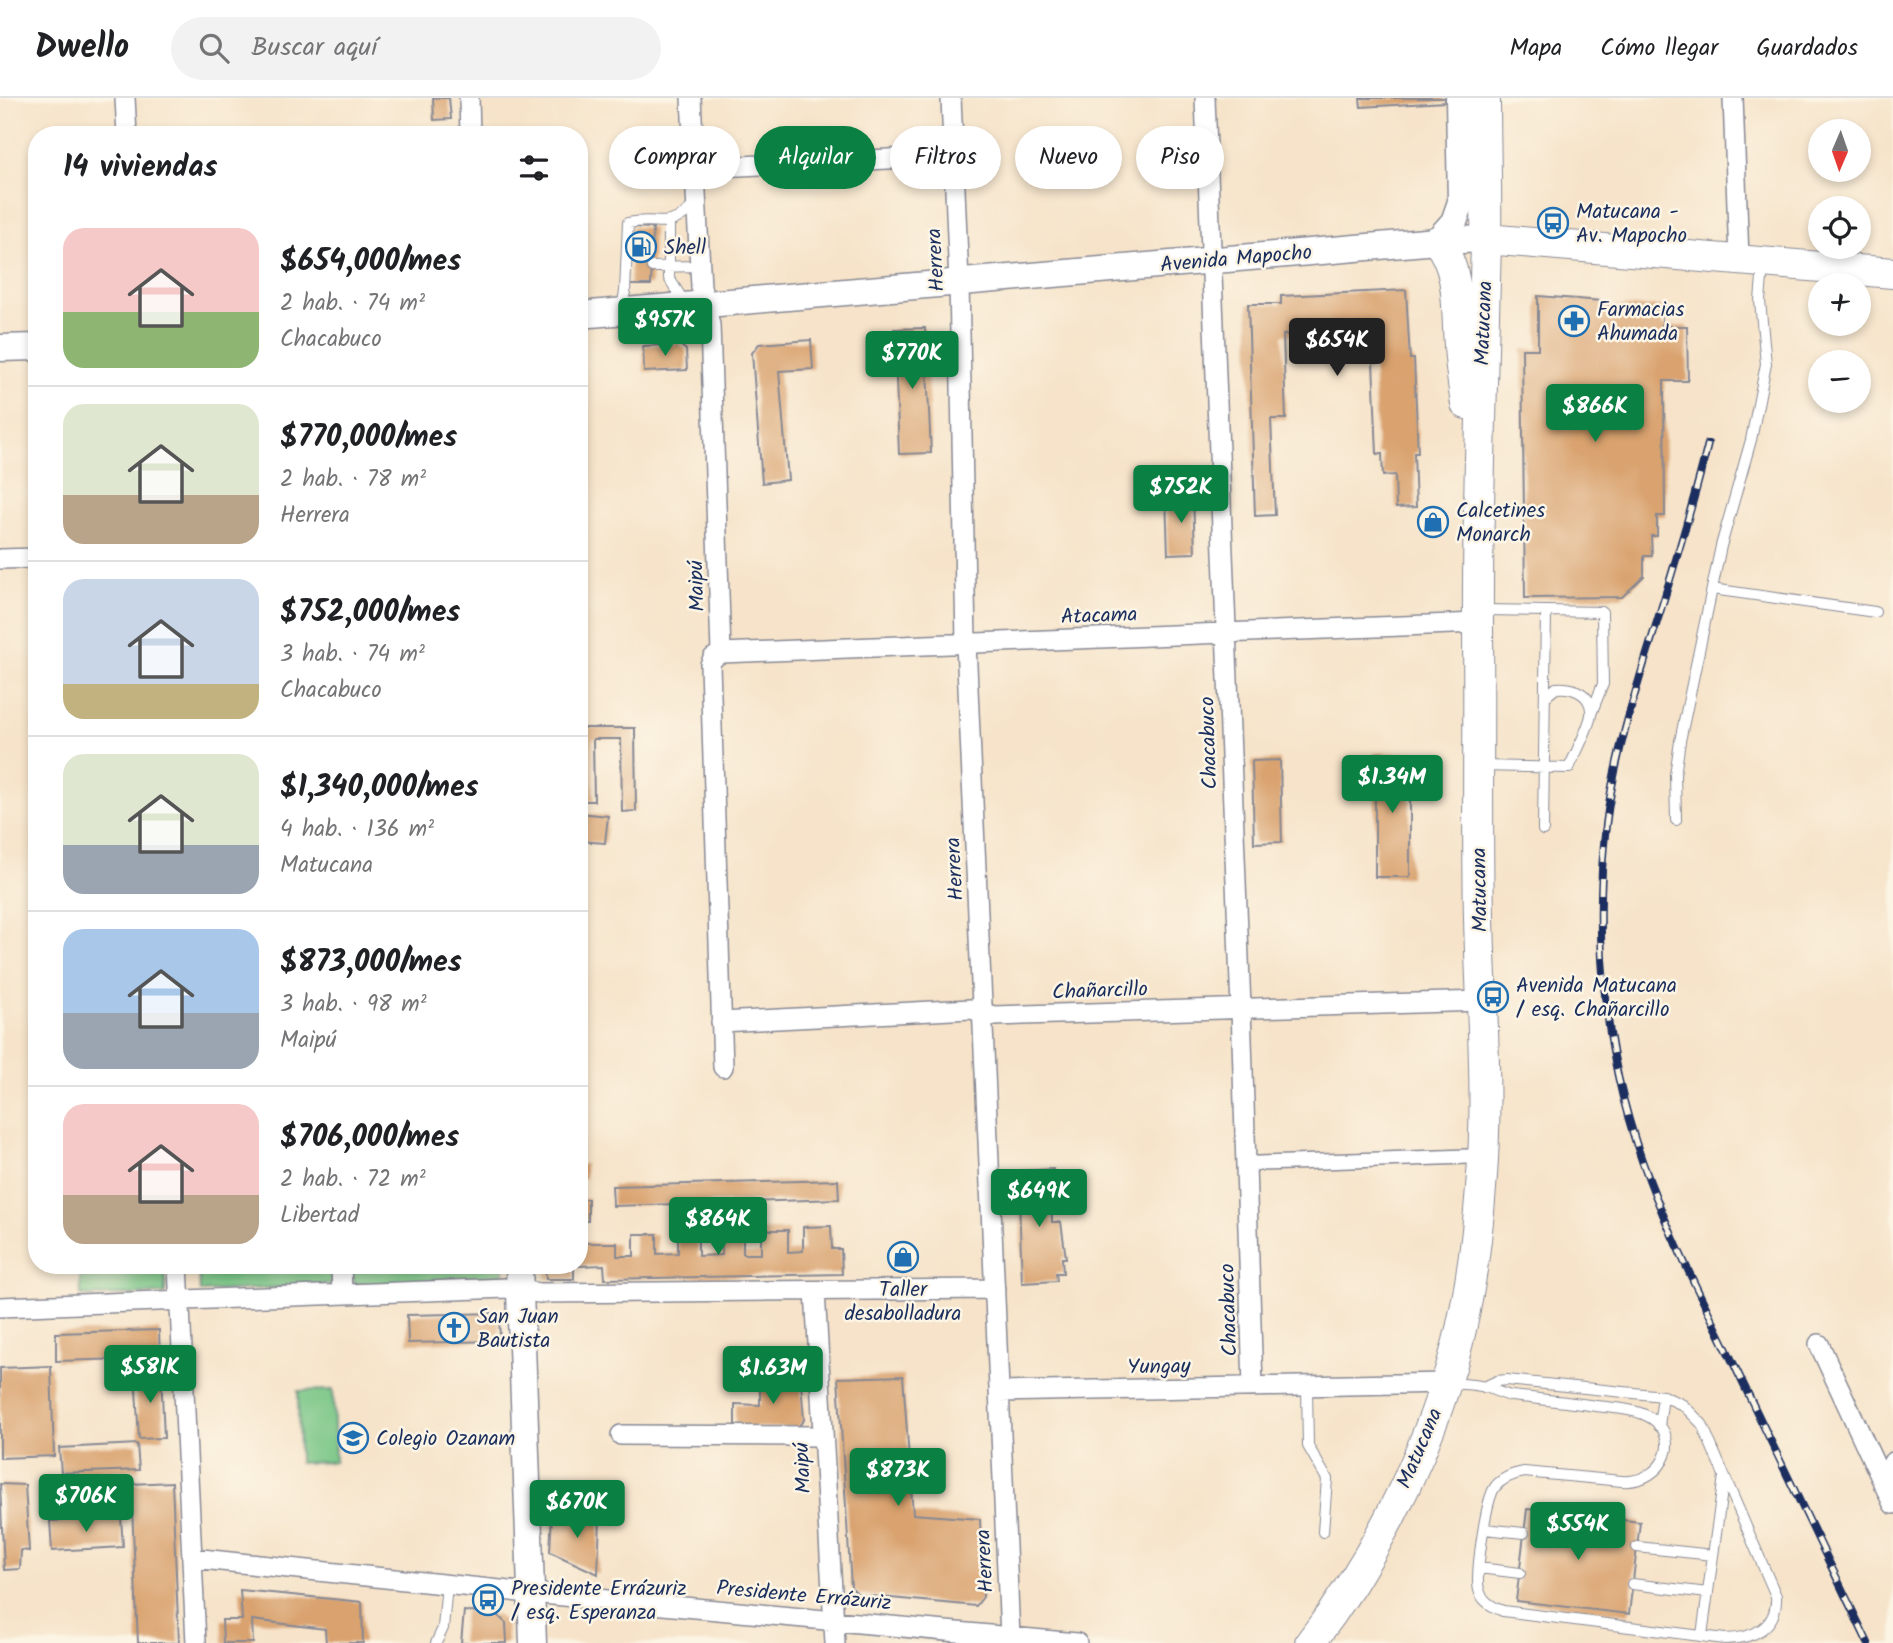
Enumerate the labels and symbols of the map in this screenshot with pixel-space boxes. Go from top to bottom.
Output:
north arrow [1808,119,1871,182]
place label: Matucana - Av. Mapocho [1576,196,1687,253]
bus stop icon: Matucana - Av. Mapocho [1536,206,1570,240]
street label: Herrera [918,227,955,293]
fuel station icon: Shell [624,230,658,264]
place label: Shell [664,232,706,265]
street label: Avenida Mapocho [1159,236,1313,283]
street label: Matucana [1467,280,1502,366]
place label: Farmacias Ahumada [1597,294,1685,351]
pin: $957K [616,299,714,358]
pharmacy icon: Farmacias Ahumada [1557,304,1591,338]
pin: $654K [1288,318,1386,378]
pin: $770K [863,331,961,391]
pin: $866K [1546,384,1644,444]
pin: $752K [1132,466,1230,525]
place label: Calcetines Monarch [1456,495,1545,552]
shop icon: Calcetines Monarch [1416,505,1450,539]
street label: Maipú [680,559,715,612]
street label: Atacama [1060,599,1138,634]
street label: Chacabuco [1191,696,1228,790]
pin: $1.34M [1335,756,1449,815]
street label: Herrera [937,836,974,902]
street label: Matucana [1463,847,1498,933]
place label: Avenida Matucana / esq. Chañarcillo [1516,970,1677,1027]
street label: Chañarcillo [1052,973,1149,1010]
bus stop icon: Avenida Matucana / esq. Chañarcillo [1476,980,1510,1014]
pin: $649K [990,1170,1088,1229]
pin: $864K [669,1198,767,1257]
shop icon: Taller desabolladura [886,1240,920,1274]
street label: Chacabuco [1211,1263,1248,1357]
place label: Taller desabolladura [845,1274,961,1331]
place label: San Juan Bautista [477,1301,559,1358]
church icon: San Juan Bautista [437,1311,471,1345]
pin: $581K [101,1346,199,1405]
pin: $1.63M [716,1346,830,1406]
street label: Yungay [1127,1350,1191,1385]
street label: Matucana [1389,1403,1452,1494]
school or university icon: Colegio Ozanam [336,1421,370,1455]
place label: Colegio Ozanam [376,1423,515,1456]
street label: Maipú [786,1440,821,1495]
pin: $873K [849,1448,947,1508]
pin: $706K [37,1474,135,1534]
pin: $670K [528,1480,626,1540]
pin: $554K [1529,1502,1627,1562]
street label: Herrera [967,1528,1004,1594]
street label: Presidente Errázuriz [715,1572,893,1621]
place label: Presidente Errázuriz / esq. Esperanza [511,1573,687,1630]
bus stop icon: Presidente Errázuriz / esq. Esperanza [471,1583,505,1617]

